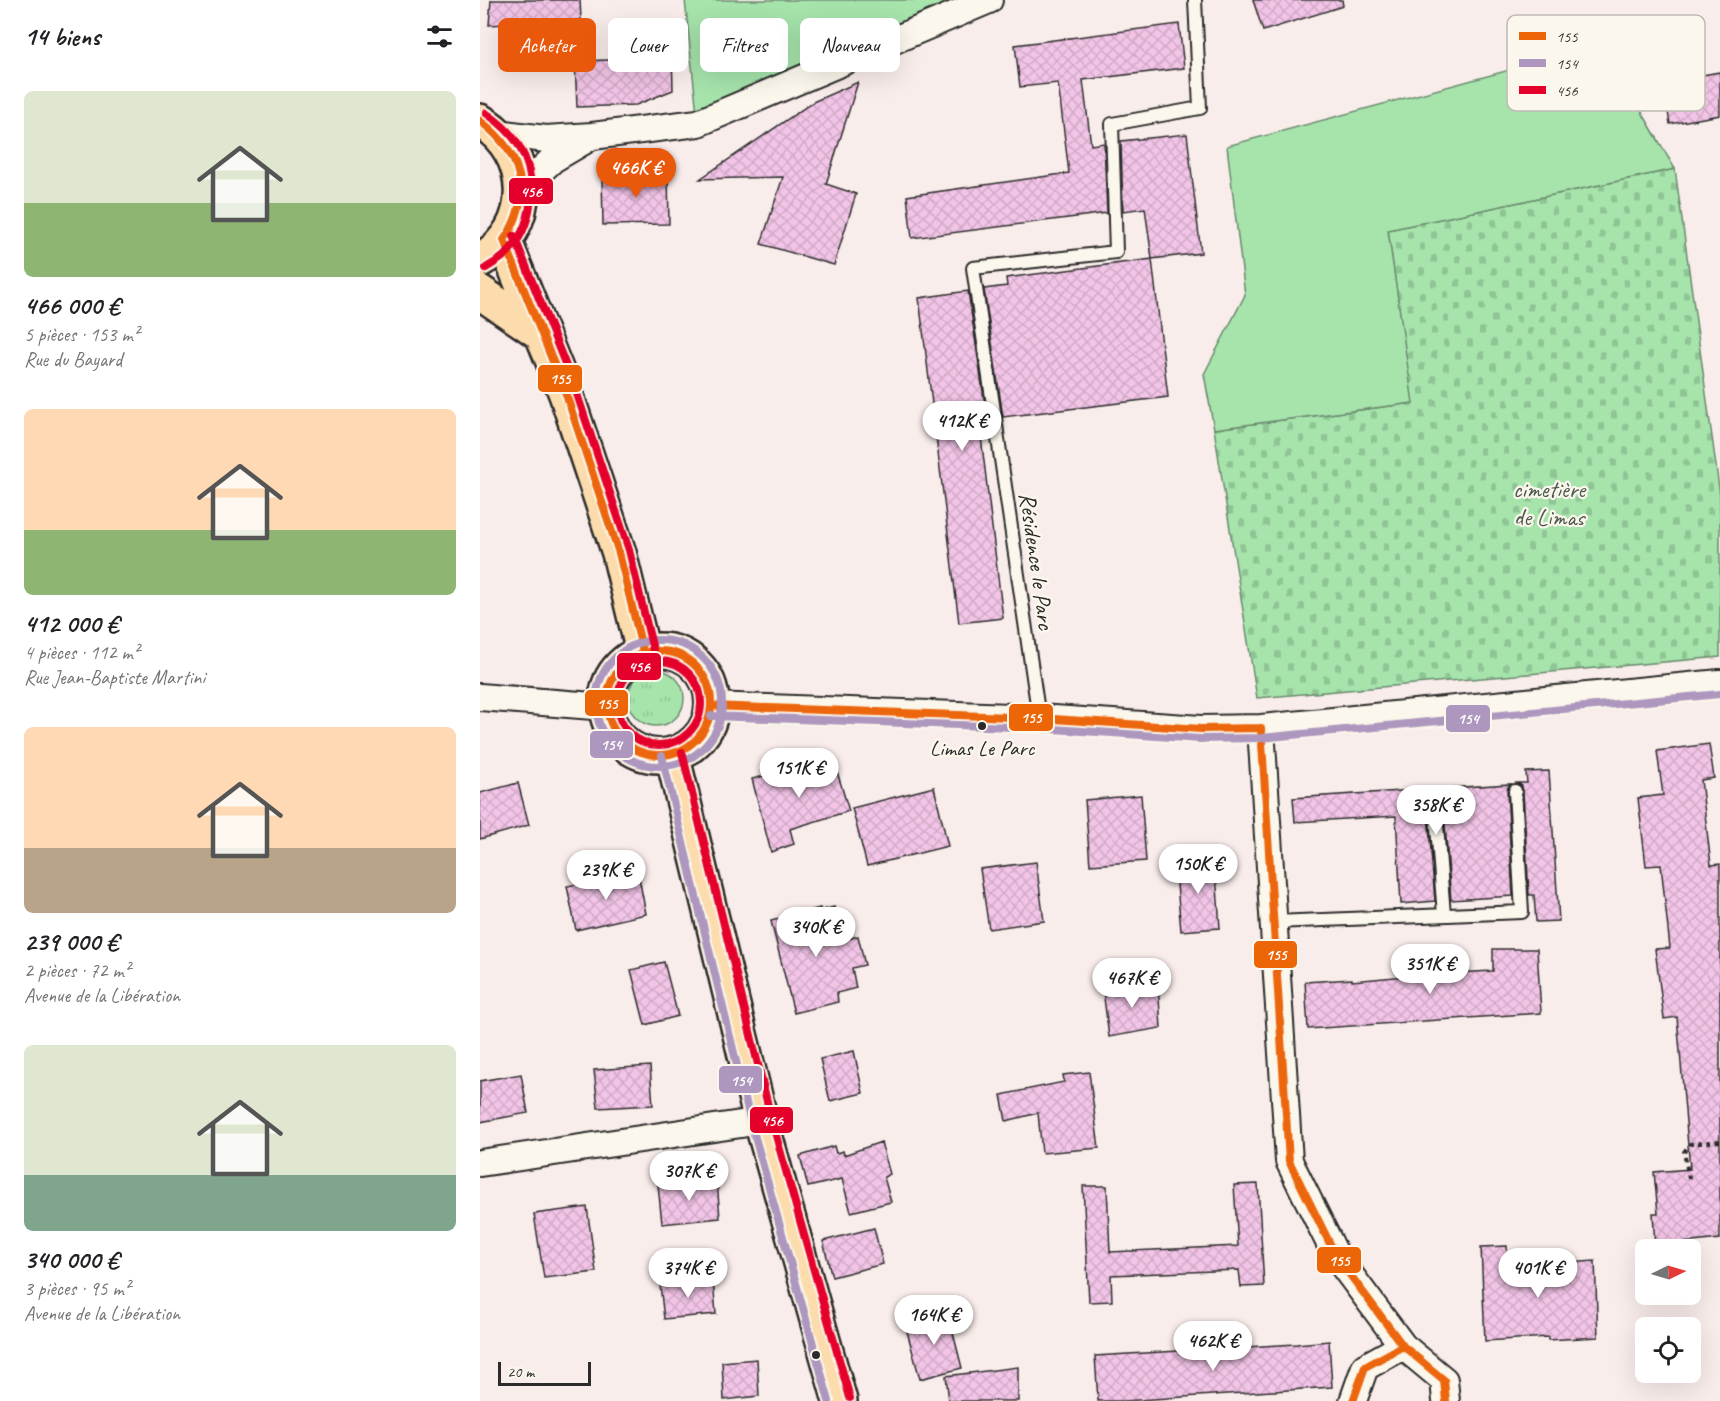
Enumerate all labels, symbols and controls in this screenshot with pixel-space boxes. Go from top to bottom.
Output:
legend [1507,15,1705,111]
chip: Acheter [498,18,596,72]
chip: Louer [608,18,688,72]
chip: Filtres [700,18,788,72]
chip: Nouveau [800,18,900,72]
text: 14 biens [24,20,100,53]
icon: filters [423,20,456,53]
text: 155 [1556,27,1578,47]
text: 154 [1556,54,1579,74]
text: 456 [1556,81,1578,101]
icon: home [186,130,294,238]
pin: 466K € [587,148,685,199]
text: 466K € [610,155,662,180]
line badge: 456 [508,177,554,205]
text: 456 [520,182,543,202]
text: 466 000 € [24,289,120,322]
text: 5 pièces · 153 m² [24,322,139,347]
text: Rue du Bayard [24,347,122,372]
line badge: 155 [537,364,583,393]
text: 155 [549,369,573,389]
pin: 412K € [913,401,1011,452]
text: 412K € [937,408,988,433]
icon: home [186,448,294,556]
park label: cimetière de Limas [1513,474,1587,532]
street label: Résidence le Parc [1013,491,1062,633]
text: 412 000 € [24,607,118,640]
text: 4 pièces · 112 m² [24,640,139,665]
line badge: 456 [616,652,662,681]
text: 456 [628,657,651,677]
text: Rue Jean-Baptiste Martini [24,665,205,690]
line badge: 155 [584,689,629,717]
text: 155 [596,694,620,714]
line badge: 155 [1008,703,1054,732]
line badge: 154 [1445,704,1491,733]
text: 155 [1020,708,1044,728]
text: 154 [1457,709,1480,729]
marker: Limas Le Parc [976,720,988,732]
line badge: 154 [589,730,634,759]
place label: Limas Le Parc [930,734,1036,762]
text: 154 [600,735,623,755]
pin: 151K € [750,748,848,799]
text: 151K € [774,755,824,780]
icon: home [186,766,294,874]
pin: 358K € [1387,785,1485,836]
text: 358K € [1411,792,1461,817]
pin: 150K € [1149,844,1247,895]
pin: 239K € [557,850,655,901]
text: 150K € [1173,851,1223,876]
text: 239K € [581,857,631,882]
pin: 340K € [767,907,865,958]
text: 340K € [791,914,842,939]
text: 239 000 € [24,925,118,958]
line badge: 155 [1253,940,1298,969]
pin: 351K € [1381,944,1479,995]
text: 155 [1265,945,1289,965]
text: 351K € [1405,951,1455,976]
text: 2 pièces · 72 m² [24,958,130,983]
pin: 467K € [1083,958,1181,1009]
text: 467K € [1106,965,1158,990]
text: Avenue de la Libération [24,983,180,1008]
line badge: 154 [718,1065,763,1094]
text: 154 [730,1071,753,1091]
icon: home [186,1084,294,1192]
line badge: 456 [749,1106,794,1134]
text: 456 [761,1111,784,1131]
pin: 307K € [640,1151,738,1202]
text: 307K € [664,1158,714,1183]
north arrow [1635,1239,1701,1305]
map controls [1635,1239,1701,1383]
text: 340 000 € [24,1243,118,1276]
line badge: 155 [1316,1246,1362,1274]
pin: 374K € [639,1248,737,1299]
pin: 401K € [1489,1248,1587,1299]
text: 155 [1328,1251,1352,1271]
text: 374K € [663,1255,713,1280]
text: 401K € [1513,1255,1564,1280]
text: 3 pièces · 95 m² [24,1276,130,1301]
pin: 164K € [885,1295,983,1346]
text: Avenue de la Libération [24,1301,180,1326]
text: 164K € [908,1302,960,1327]
button: locate [1635,1317,1701,1383]
pin: 462K € [1164,1321,1262,1372]
text: 462K € [1187,1328,1239,1353]
unlabelled marker [810,1349,822,1361]
scale bar [498,1359,591,1386]
text: 20 m [507,1362,534,1382]

